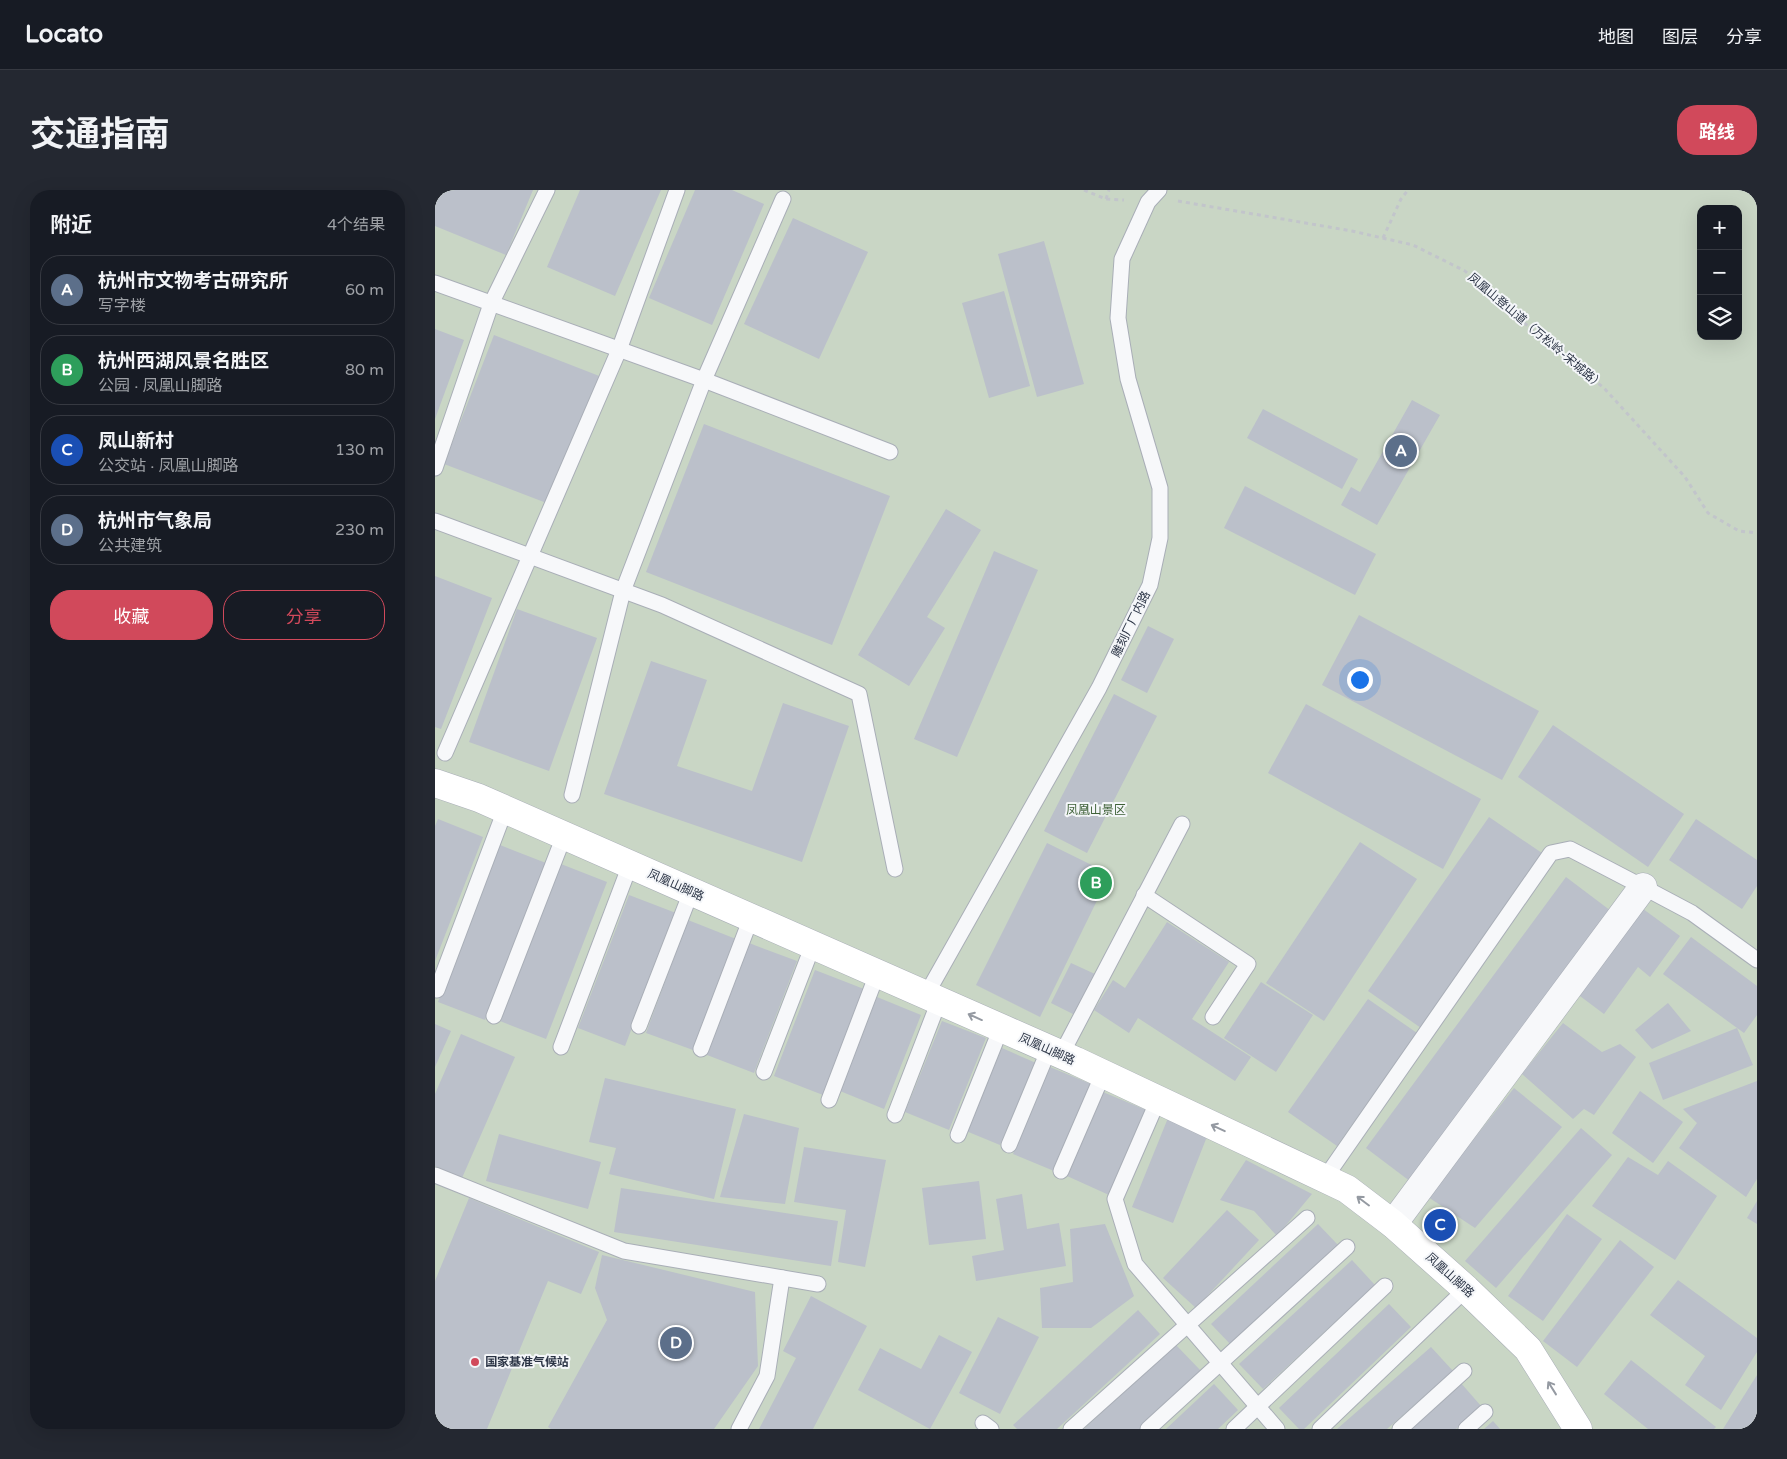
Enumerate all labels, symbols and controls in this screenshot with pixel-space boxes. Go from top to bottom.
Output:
text: Locato [25,20,103,49]
text: 地图 [1598,26,1634,48]
text: 图层 [1662,26,1698,48]
text: 分享 [1726,26,1762,48]
button: 路线 [1677,105,1757,155]
text: 交通指南 [30,114,170,156]
map controls [1697,205,1742,340]
button: + [1697,205,1742,250]
text: 附近 [50,213,92,238]
text: 4个结果 [327,215,385,235]
button: − [1697,250,1742,295]
text: 杭州市文物考古研究所 [98,270,288,292]
street label: 凤凰山登山道（万松岭-宋城路） [1465,270,1607,392]
text: A [61,280,73,300]
text: 60 m [345,280,384,300]
button: layers [1697,295,1742,340]
text: 写字楼 [98,296,146,316]
text: 杭州西湖风景名胜区 [98,350,269,372]
text: B [61,360,73,380]
text: 80 m [345,360,384,380]
text: 公园 · 凤凰山脚路 [98,376,222,396]
text: 凤山新村 [98,430,174,452]
pin: A [1385,432,1417,470]
text: C [61,440,73,460]
text: 130 m [335,440,384,460]
text: 公交站 · 凤凰山脚路 [98,456,238,476]
text: 杭州市气象局 [98,510,212,532]
text: D [61,520,73,540]
text: 230 m [335,520,384,540]
text: 公共建筑 [98,536,162,556]
street label: 雕刻厂厂内路 [1109,589,1153,659]
button: 收藏 [50,590,213,640]
button: 分享 [223,590,385,640]
your location [1347,667,1373,693]
park label: 凤凰山景区 [1066,803,1126,817]
pin: B [1080,864,1112,902]
street label: 凤凰山脚路 [646,866,706,904]
one-way arrow [968,1011,983,1021]
street label: 凤凰山脚路 [1017,1030,1077,1068]
one-way arrow [1211,1123,1226,1133]
one-way arrow [1356,1196,1370,1206]
pin: C [1424,1206,1456,1244]
street label: 凤凰山脚路 [1423,1250,1477,1300]
pin: D [660,1324,692,1362]
place label: 国家基准气候站 [485,1355,569,1369]
marker: 国家基准气候站 [469,1356,481,1368]
one-way arrow [1547,1381,1557,1395]

